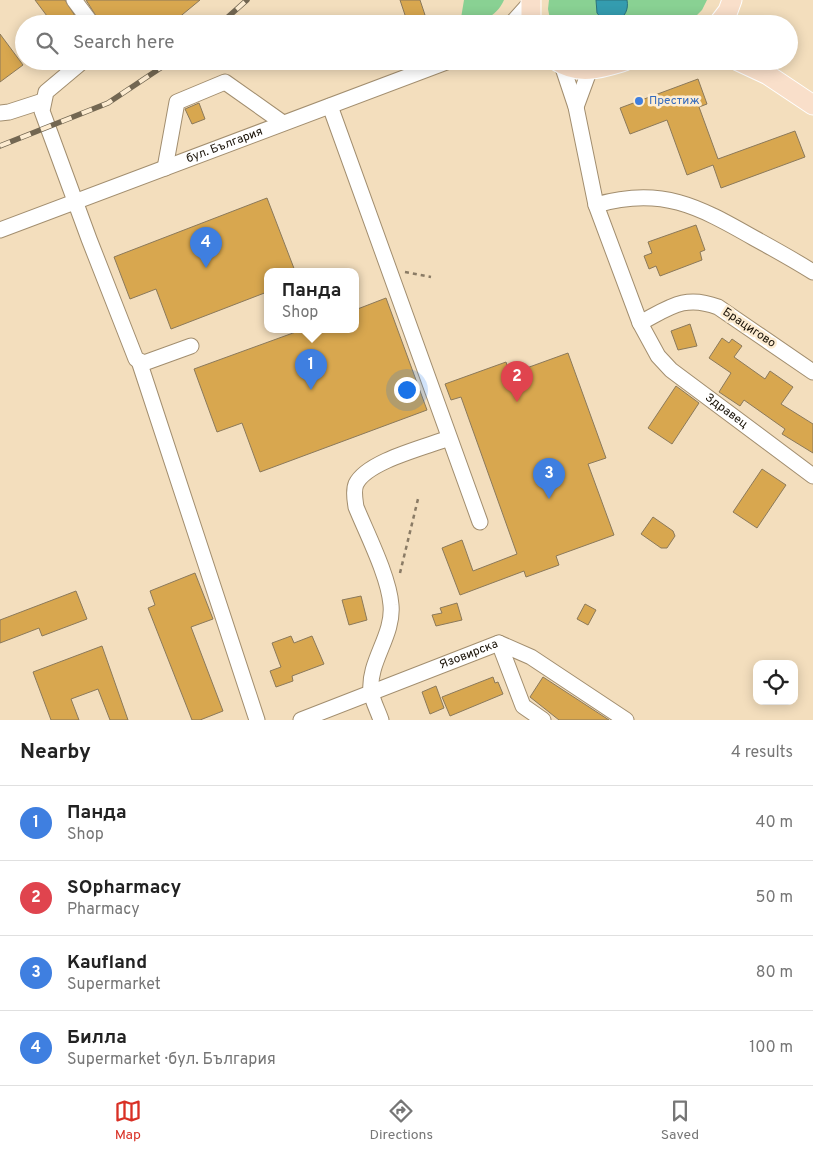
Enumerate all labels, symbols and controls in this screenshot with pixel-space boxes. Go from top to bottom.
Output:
search box [15,15,798,70]
icon: search [33,29,61,57]
text: Search here [73,31,175,55]
place label: Престиж [649,93,700,109]
marker: Престиж [633,95,645,107]
street label: бул. България [184,124,265,167]
pin: 4 [190,227,222,268]
popup [264,268,359,333]
text: Панда [282,279,341,303]
text: Shop [282,303,318,323]
street label: Брацигово [719,304,779,352]
pin: 1 [295,349,327,390]
pin: 2 [501,361,533,402]
your location [394,377,420,403]
street label: Здравец [702,390,751,432]
pin: 3 [533,458,565,499]
street label: Язовирска [437,636,500,673]
map controls [753,660,798,705]
button: locate [753,660,798,705]
text: Nearby [20,739,91,766]
text: 4 results [731,743,793,763]
text: Панда [67,801,127,825]
text: 1 [33,813,39,833]
text: 40 m [755,813,793,833]
text: Shop [67,825,104,845]
text: SOpharmacy [67,876,181,900]
text: 2 [31,888,41,908]
text: 50 m [756,888,793,908]
text: Pharmacy [67,900,140,920]
text: Kaufland [67,951,147,975]
text: 3 [31,963,41,983]
text: 80 m [756,963,793,983]
text: Supermarket [67,975,161,995]
text: Билла [67,1026,127,1050]
text: 4 [31,1038,41,1058]
text: 100 m [749,1038,793,1058]
text: Supermarket · бул. България [67,1050,276,1070]
tab: Map [114,1097,142,1144]
tab: Directions [369,1097,433,1144]
tab: Saved [661,1097,699,1144]

